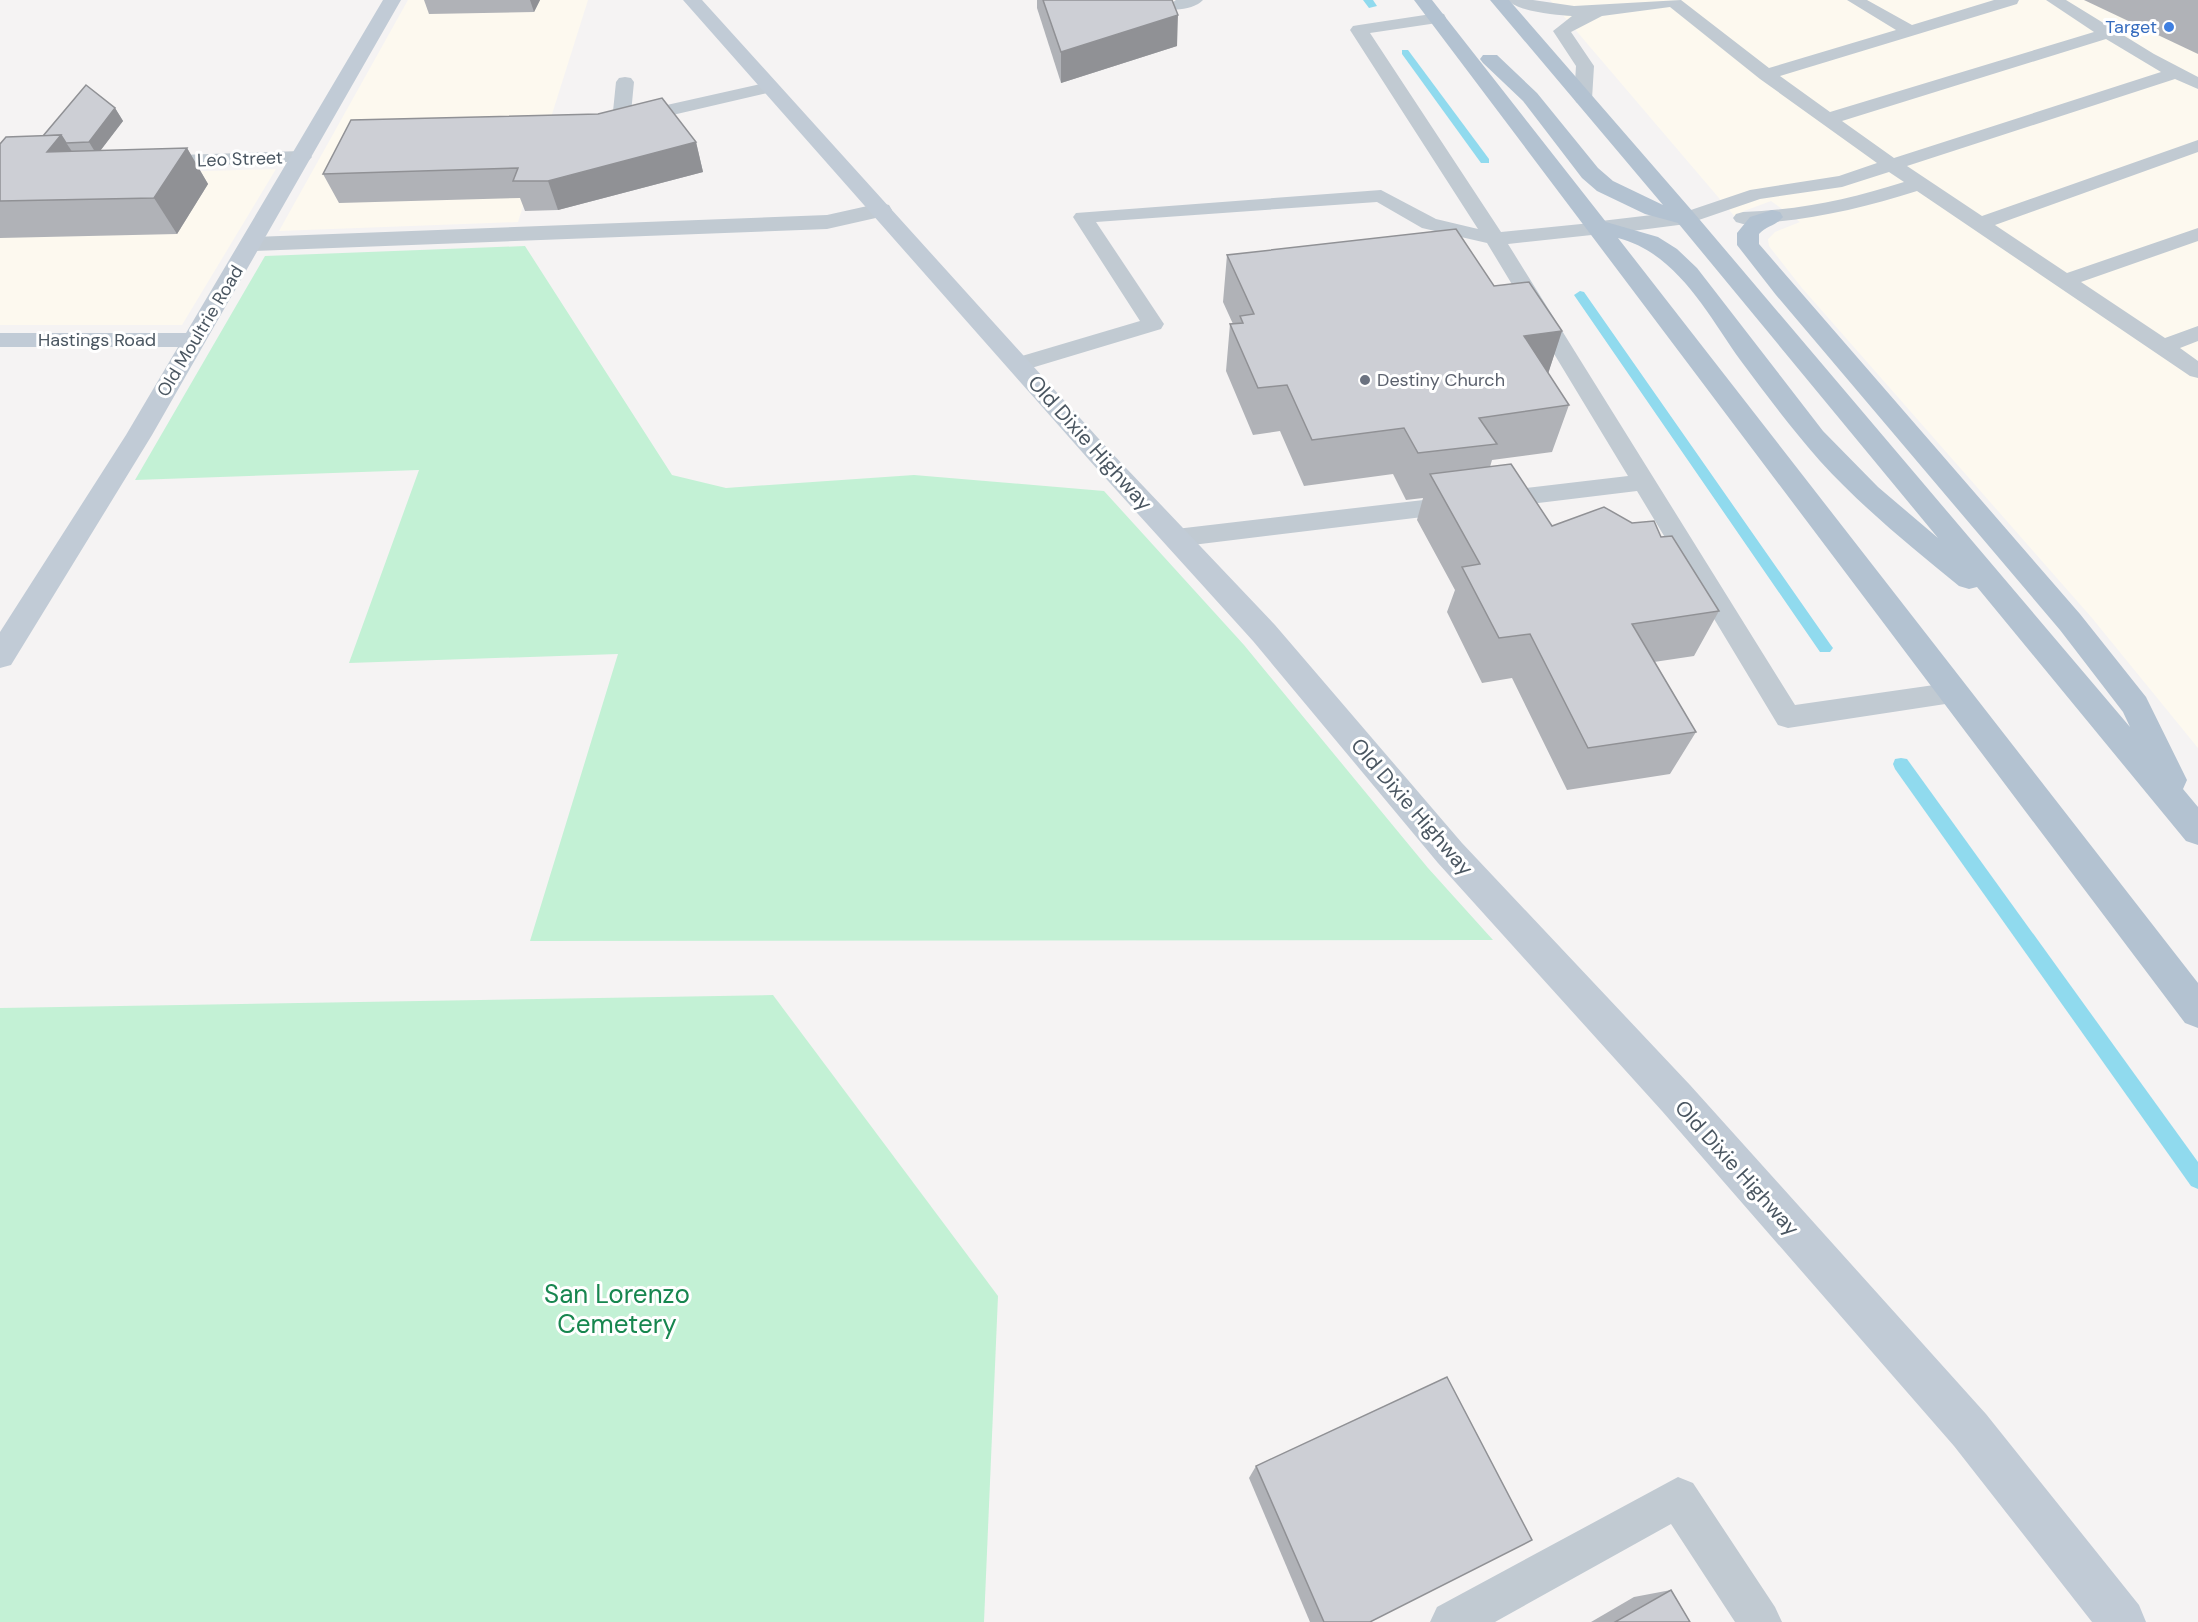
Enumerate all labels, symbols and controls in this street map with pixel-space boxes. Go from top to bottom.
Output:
place label: Target [2105,15,2157,39]
marker: Target [2162,20,2176,34]
street label: Leo Street [197,146,283,172]
street label: Old Moultrie Road [151,261,249,401]
street label: Hastings Road [38,328,156,352]
place label: Destiny Church [1377,368,1505,392]
street label: Old Dixie Highway [1021,369,1159,517]
marker: Destiny Church [1358,373,1372,387]
street label: Old Dixie Highway [1344,732,1480,882]
street label: Old Dixie Highway [1668,1094,1806,1242]
park label: San Lorenzo Cemetery [544,1277,690,1341]

